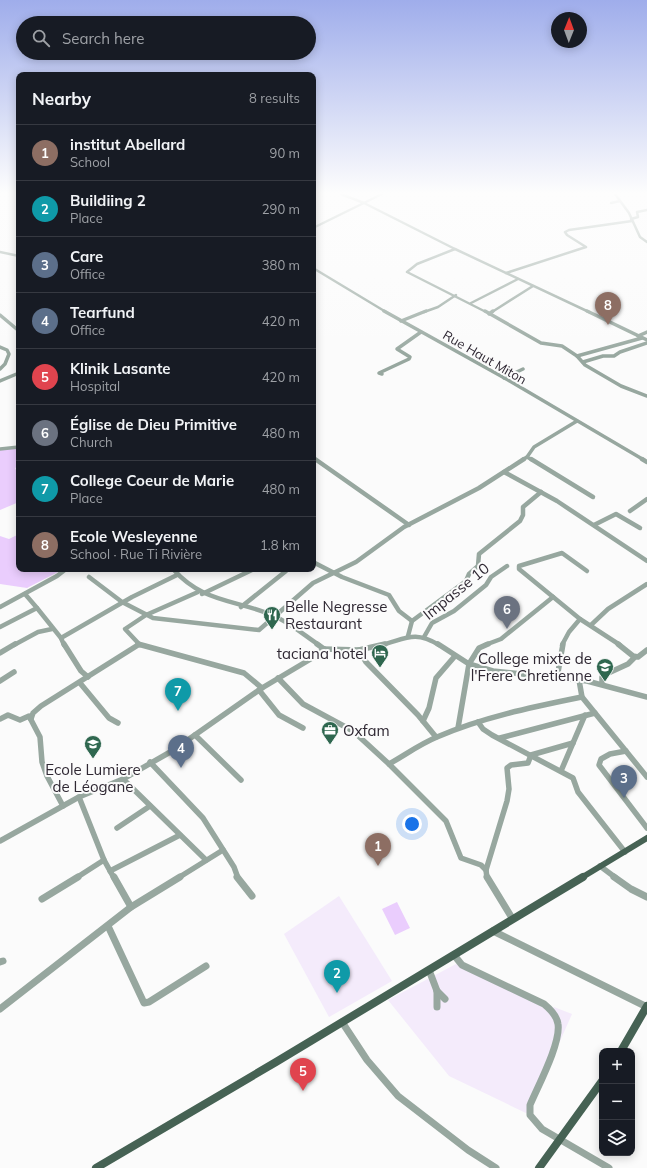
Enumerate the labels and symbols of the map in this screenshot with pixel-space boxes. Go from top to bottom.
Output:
north arrow [551,12,587,48]
pin: 8 [595,292,621,325]
street label: Rue Haut Miton [440,327,530,387]
street label: Impasse 10 [419,558,493,624]
pin: 6 [494,596,520,629]
place label: Belle Negresse Restaurant [285,597,388,633]
restaurant icon: Belle Negresse Restaurant [262,605,282,630]
hotel icon: taciana hotel [370,643,390,668]
place label: taciana hotel [277,644,367,663]
place label: College mixte de l'Frere Chretienne [471,649,592,685]
school or university icon: College mixte de l'Frere Chretienne [595,657,615,682]
pin: 7 [165,678,191,711]
office icon: Oxfam [320,720,340,745]
place label: Oxfam [343,721,390,740]
school or university icon: Ecole Lumiere de Léogane [83,734,103,759]
pin: 4 [168,735,194,768]
place label: Ecole Lumiere de Léogane [45,760,141,796]
pin: 3 [611,765,637,798]
your location [402,814,422,834]
pin: 1 [365,833,391,866]
pin: 2 [324,960,350,993]
pin: 5 [290,1058,316,1091]

